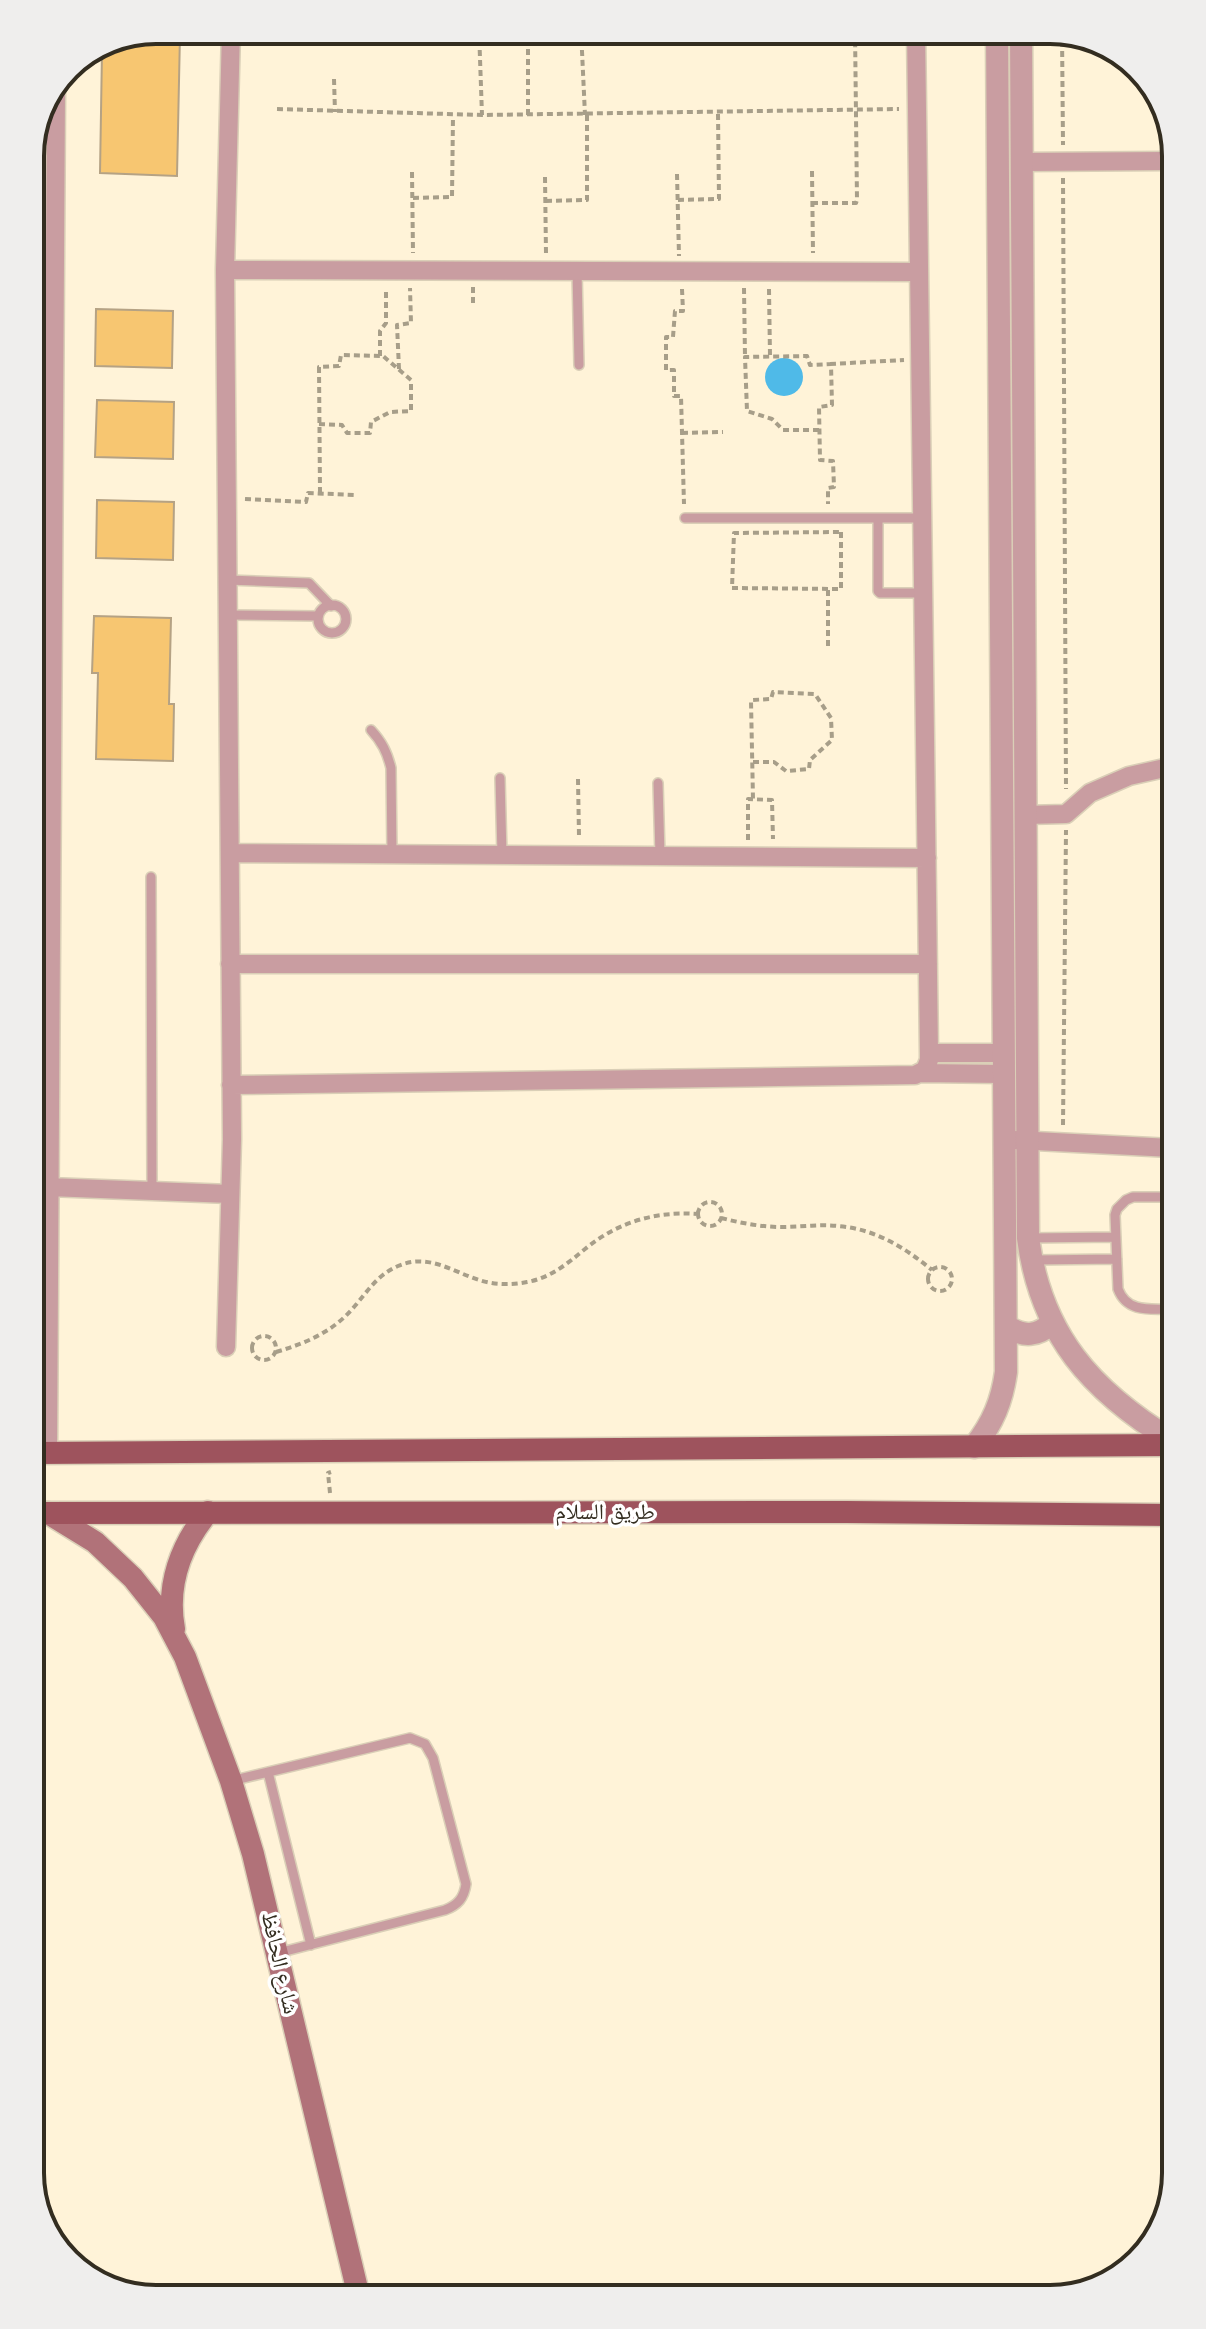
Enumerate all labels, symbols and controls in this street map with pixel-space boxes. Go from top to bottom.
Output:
street label: طريق السلام [555,1499,655,1526]
street label: شارع الحافظ [256,1909,304,2017]

